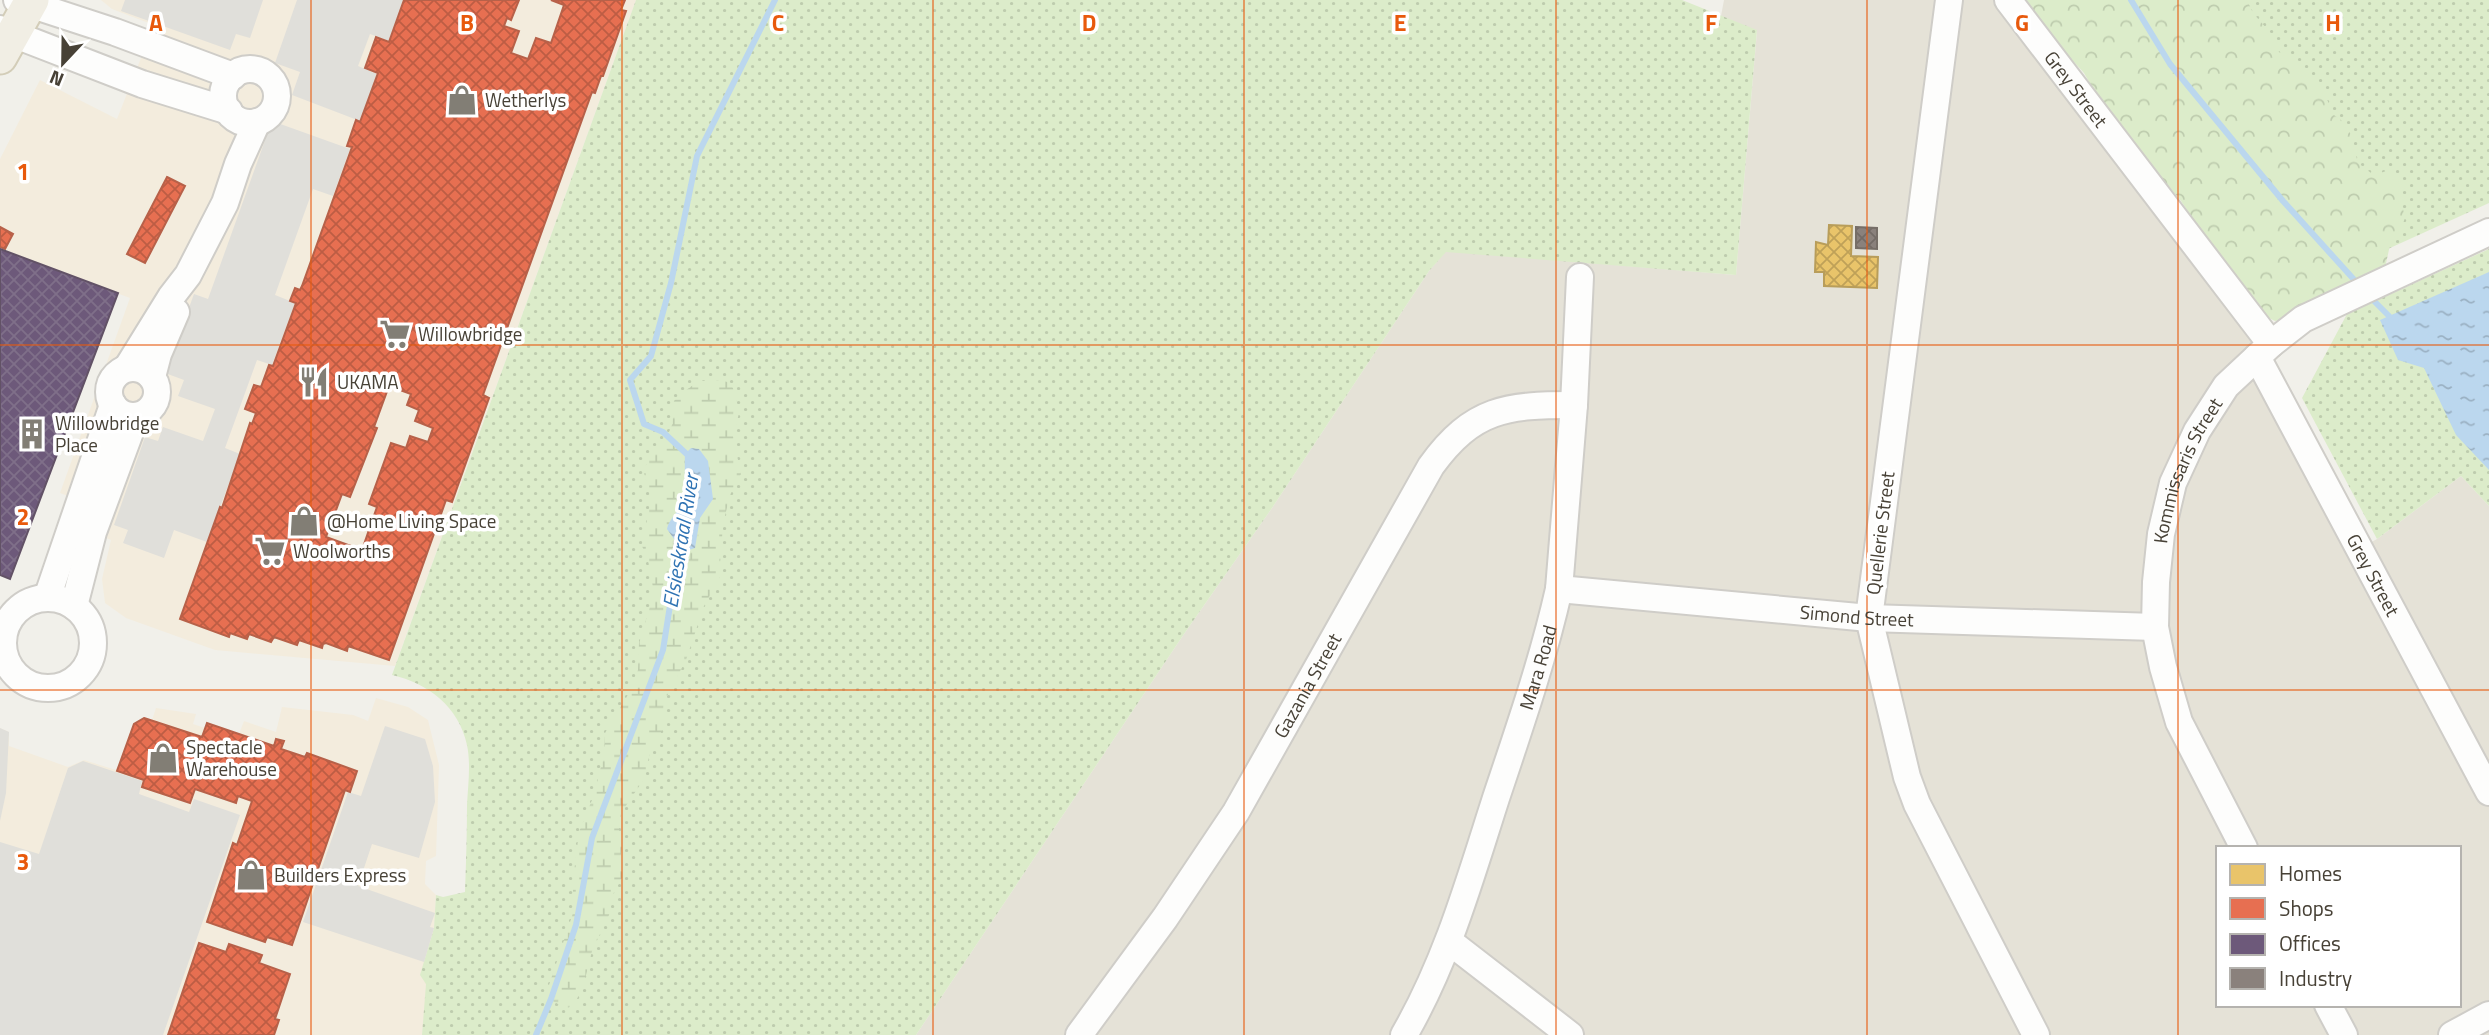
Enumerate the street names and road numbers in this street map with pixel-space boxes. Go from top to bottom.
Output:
street label: Grey Street [2038,44,2115,133]
street label: Kommissaris Street [2145,391,2229,545]
street label: Quellerie Street [1858,469,1901,596]
street label: Grey Street [2340,528,2408,622]
street label: Simond Street [1799,597,1914,633]
street label: Mara Road [1511,622,1564,713]
street label: Gazania Street [1266,627,1348,743]

